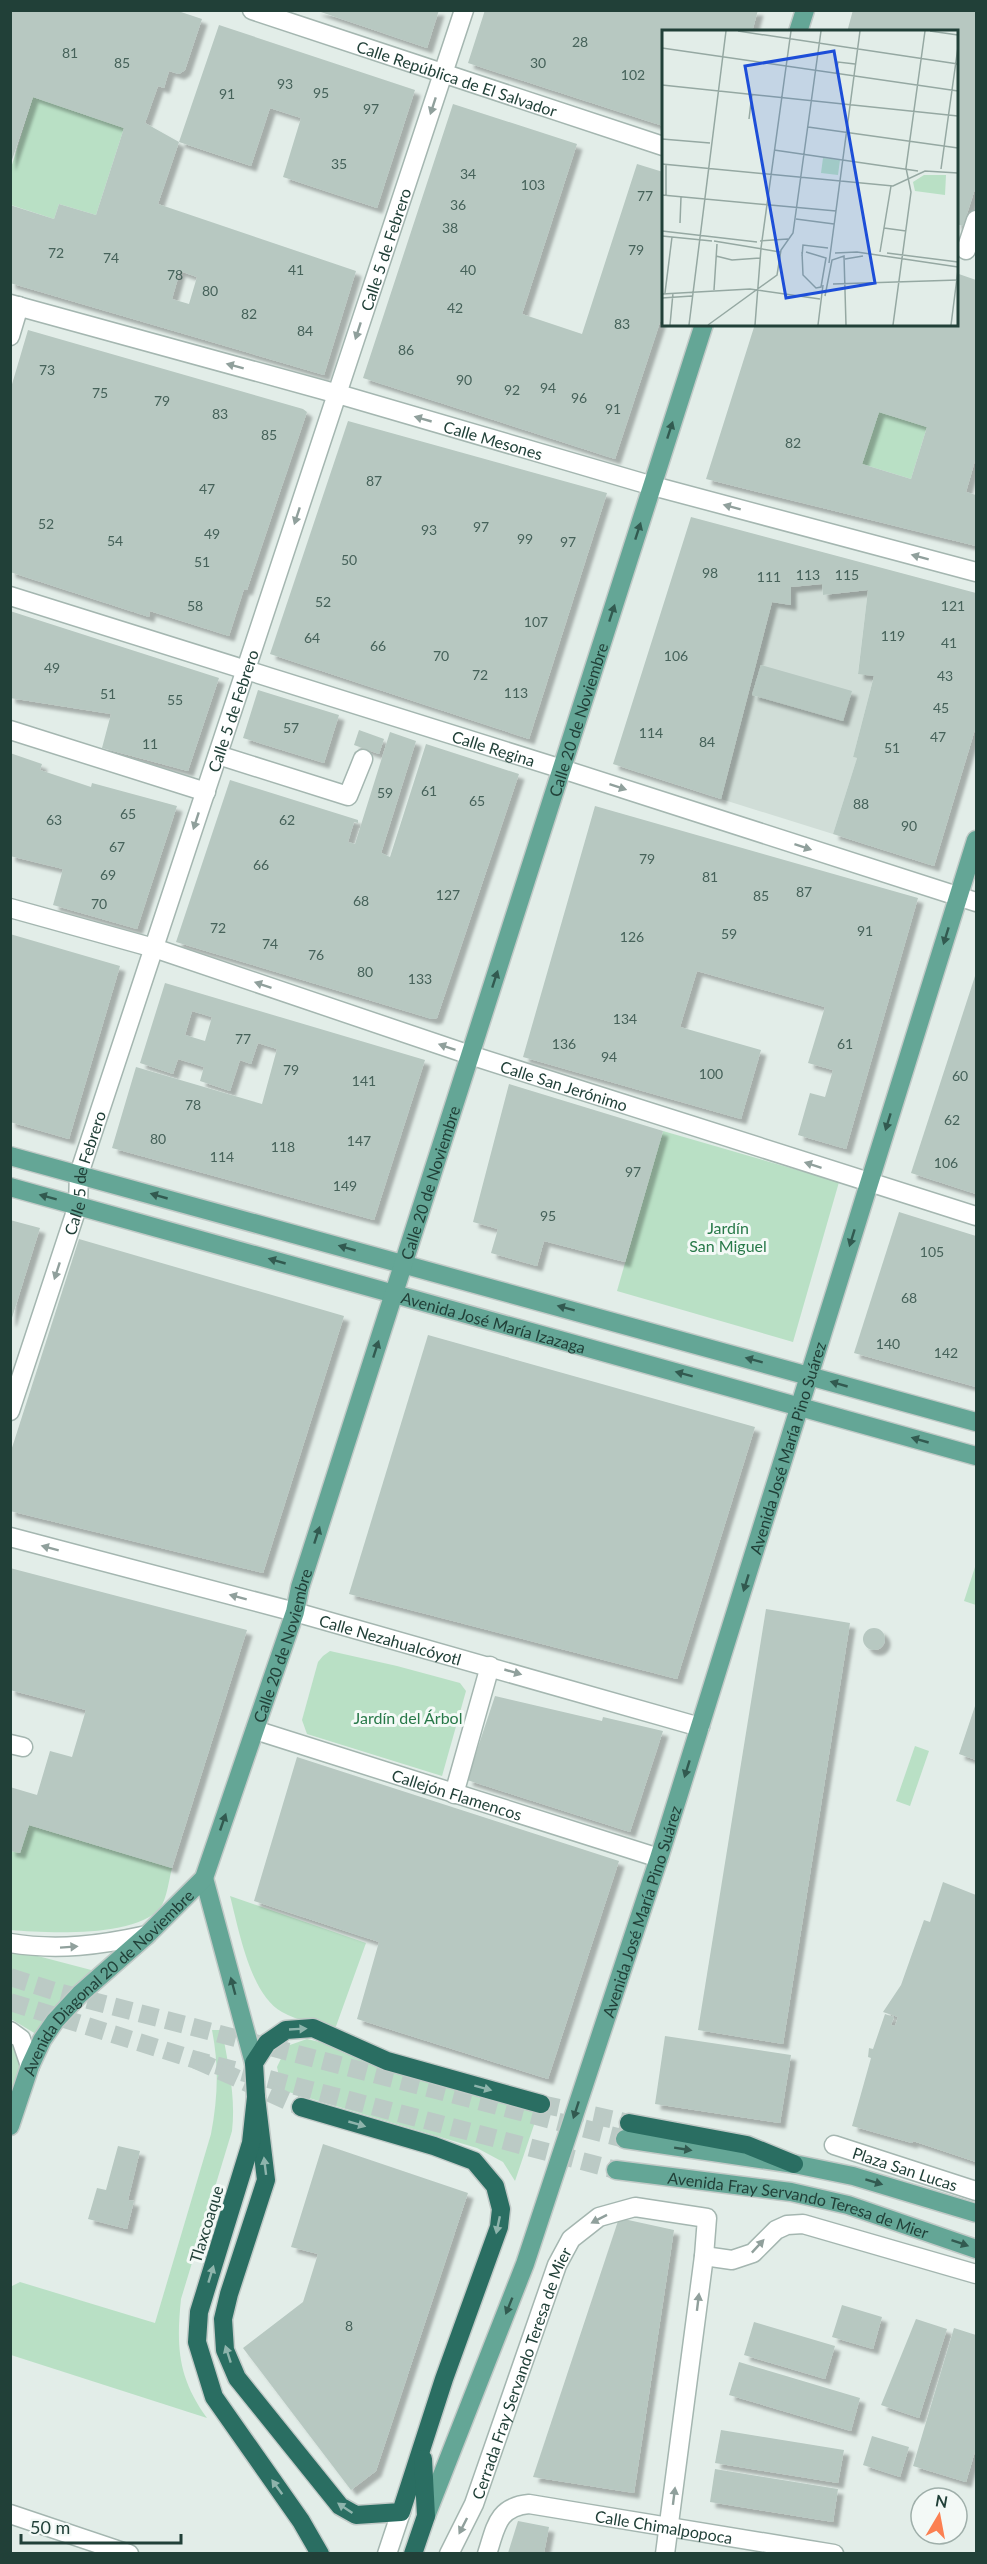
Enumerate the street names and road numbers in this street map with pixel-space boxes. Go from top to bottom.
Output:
street label: Calle República de El Salvador [355,36,560,120]
street label: Calle 5 de Febrero [356,185,414,313]
street label: Calle Mesones [442,416,545,463]
street label: Calle 20 de Noviembre [544,640,611,799]
street label: Calle 5 de Febrero [203,647,261,774]
street label: Calle Regina [450,726,538,770]
street label: Calle San Jerónimo [498,1056,630,1114]
street label: Calle 20 de Noviembre [396,1103,463,1262]
street label: Calle 5 de Febrero [59,1108,109,1237]
street label: Avenida José María Izazaga [399,1287,588,1356]
street label: Avenida José María Pino Suárez [745,1339,829,1556]
street label: Calle 20 de Noviembre [248,1566,315,1725]
street label: Calle Nezahualcóyotl [317,1610,464,1668]
street label: Callejón Flamencos [390,1765,525,1824]
street label: Avenida José María Pino Suárez [598,1803,684,2020]
street label: Avenida Diagonal 20 de Noviembre [18,1885,197,2078]
street label: Plaza San Lucas [850,2142,960,2194]
street label: Avenida Fray Servando Teresa de Mier [667,2167,931,2242]
street label: Tlaxcoaque [185,2183,227,2265]
street label: Cerrada Fray Servando Teresa de Mier [467,2243,575,2501]
street label: Calle Chimalpopoca [594,2506,734,2547]

